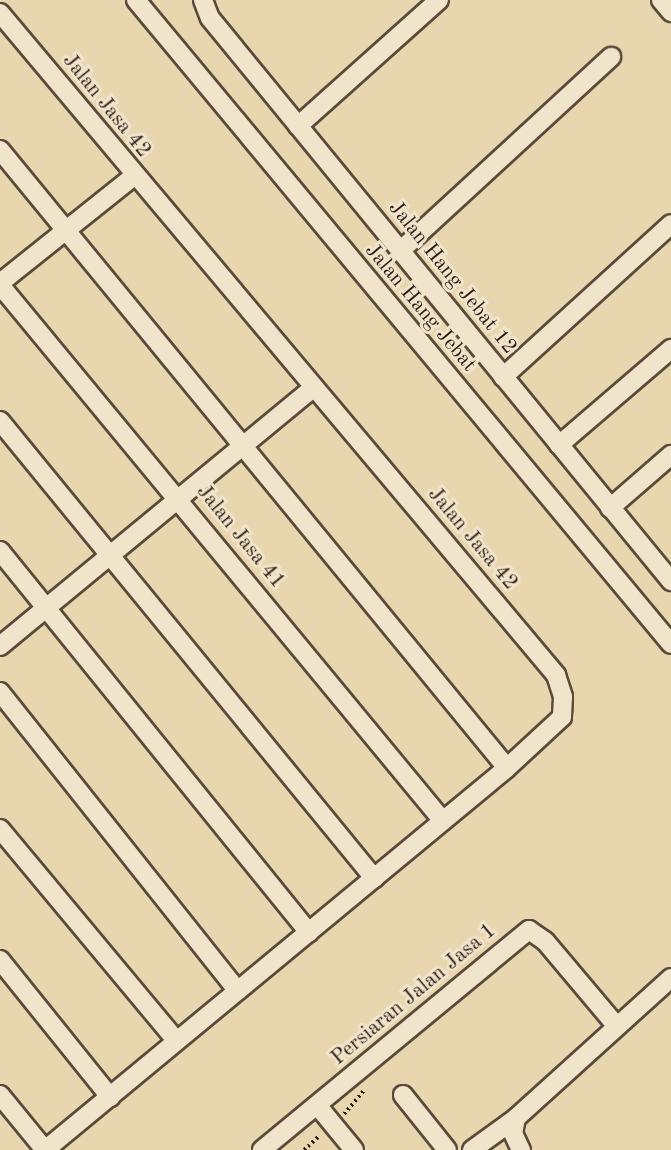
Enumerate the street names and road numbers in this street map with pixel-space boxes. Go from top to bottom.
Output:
street label: Jalan Jasa 42 [56,49,156,163]
street label: Jalan Hang Jebat 12 [382,196,522,360]
street label: Jalan Hang Jebat [359,239,481,377]
street label: Jalan Jasa 41 [190,480,290,594]
street label: Jalan Jasa 42 [422,482,522,596]
street label: Persiaran Jalan Jasa 1 [327,919,501,1071]

